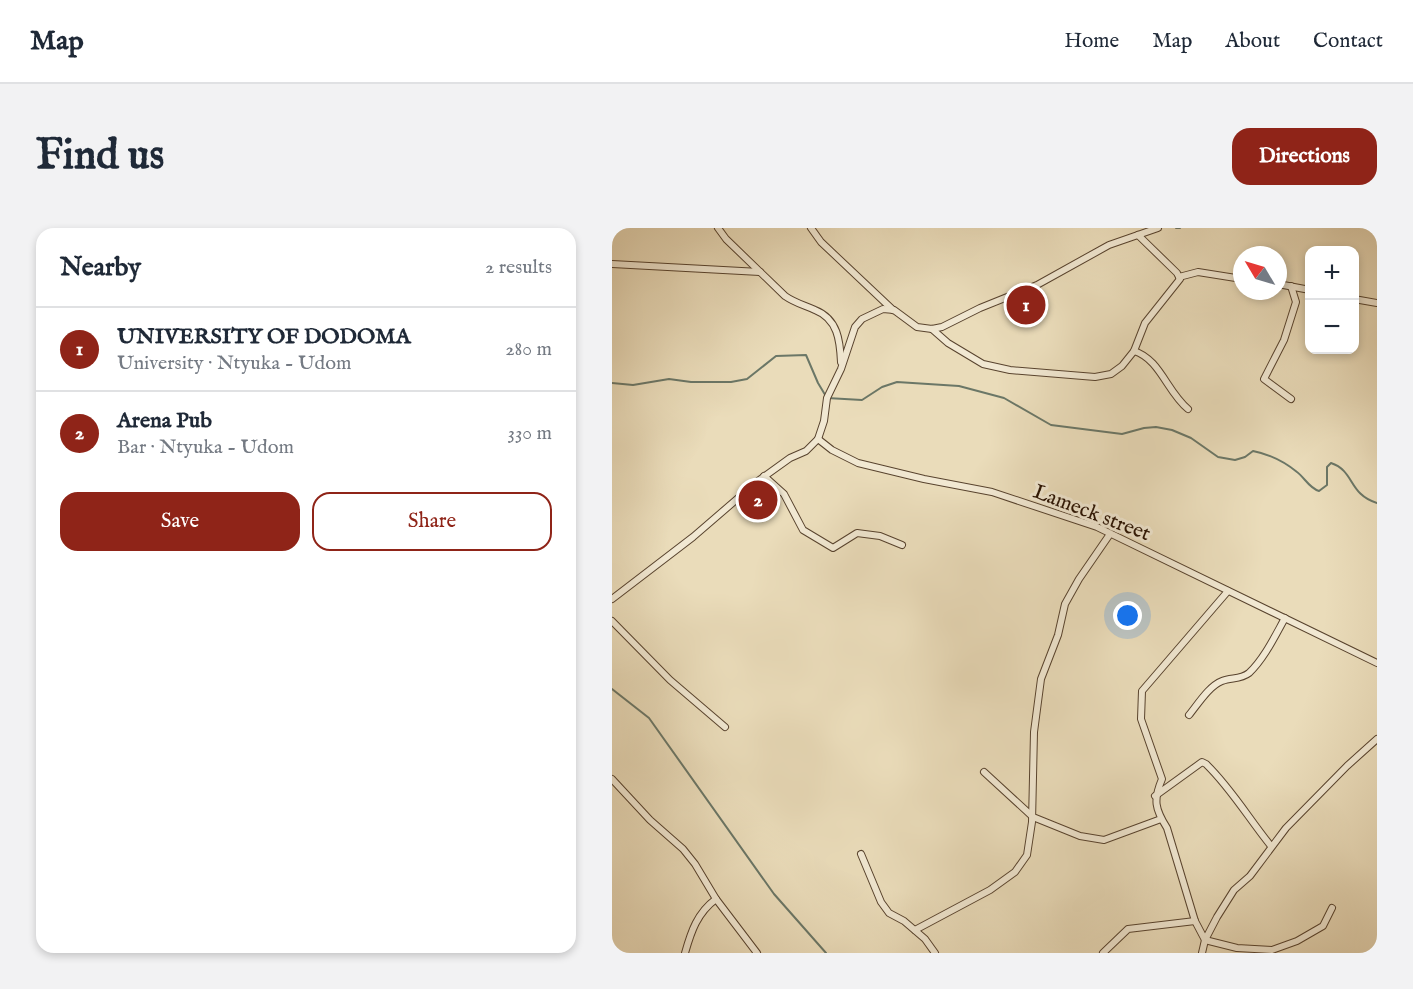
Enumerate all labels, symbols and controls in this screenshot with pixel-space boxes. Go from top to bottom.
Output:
text: Map [30,24,84,59]
text: Home [1064,28,1119,55]
text: Map [1152,28,1192,55]
text: About [1225,28,1280,55]
text: Contact [1313,28,1383,55]
button: Directions [1232,128,1377,185]
text: Find us [36,130,164,183]
north arrow [1233,246,1287,300]
map controls [1305,246,1359,354]
button: + [1305,246,1359,300]
text: Nearby [60,251,141,284]
text: 2 results [485,255,552,280]
pin: 1 [1006,282,1046,328]
button: − [1305,300,1359,354]
text: UNIVERSITY OF DODOMA [117,323,411,351]
text: 1 [76,337,83,362]
text: 280 m [505,337,552,362]
text: University · Ntyuka - Udom [117,351,351,376]
text: Arena Pub [117,407,212,435]
text: 2 [75,421,84,446]
text: 330 m [507,421,552,446]
text: Bar · Ntyuka - Udom [117,435,294,460]
pin: 2 [738,478,778,522]
street label: Lameck street [1029,479,1154,548]
button: Save [60,492,300,551]
button: Share [312,492,552,551]
your location [1113,601,1142,630]

